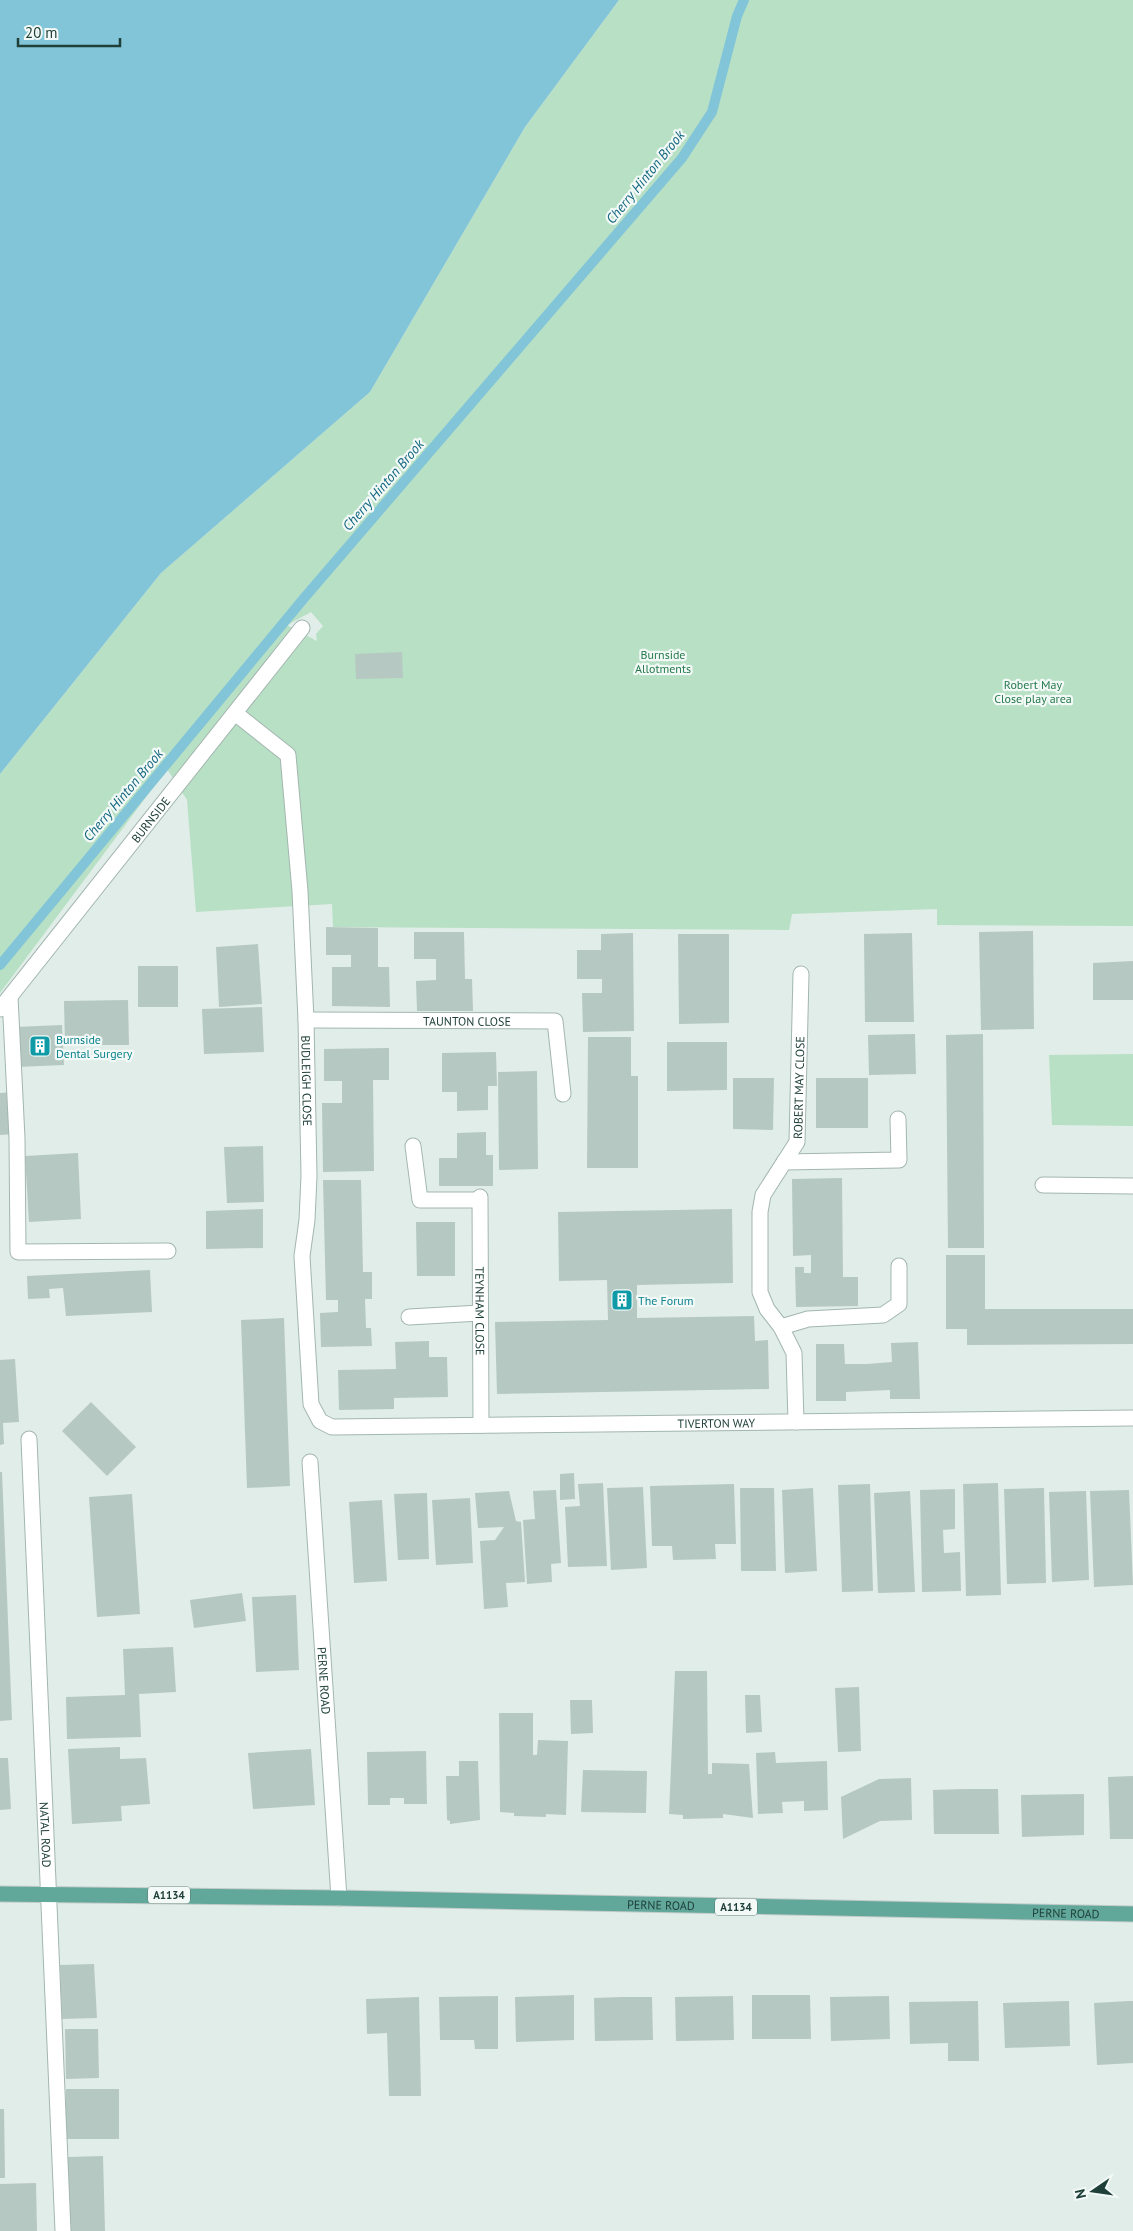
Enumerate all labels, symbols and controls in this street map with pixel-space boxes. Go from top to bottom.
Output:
scale bar [18,15,120,47]
text: 20 m [25,23,58,42]
water label: Cherry Hinton Brook [602,126,689,227]
water label: Cherry Hinton Brook [338,435,428,534]
park label: Burnside Allotments [635,647,691,676]
park label: Robert May Close play area [994,677,1072,706]
water label: Cherry Hinton Brook [79,745,167,845]
street label: BURNSIDE [128,793,173,845]
street label: TAUNTON CLOSE [423,1013,511,1028]
place label: Burnside Dental Surgery [56,1032,133,1061]
building icon: Burnside Dental Surgery [28,1034,52,1058]
street label: BUDLEIGH CLOSE [299,1035,316,1126]
street label: ROBERT MAY CLOSE [790,1036,807,1139]
street label: TEYNHAM CLOSE [473,1266,488,1356]
building icon: The Forum [610,1288,634,1312]
place label: The Forum [638,1293,693,1308]
street label: TIVERTON WAY [677,1415,756,1431]
street label: PERNE ROAD [315,1646,334,1715]
street label: NATAL ROAD [37,1802,55,1868]
road number: A1134 [148,1886,190,1904]
street label: PERNE ROAD [627,1896,695,1913]
road number: A1134 [715,1898,757,1915]
street label: PERNE ROAD [1032,1904,1100,1921]
north arrow [1068,2166,1118,2216]
text: N [1071,2187,1090,2200]

